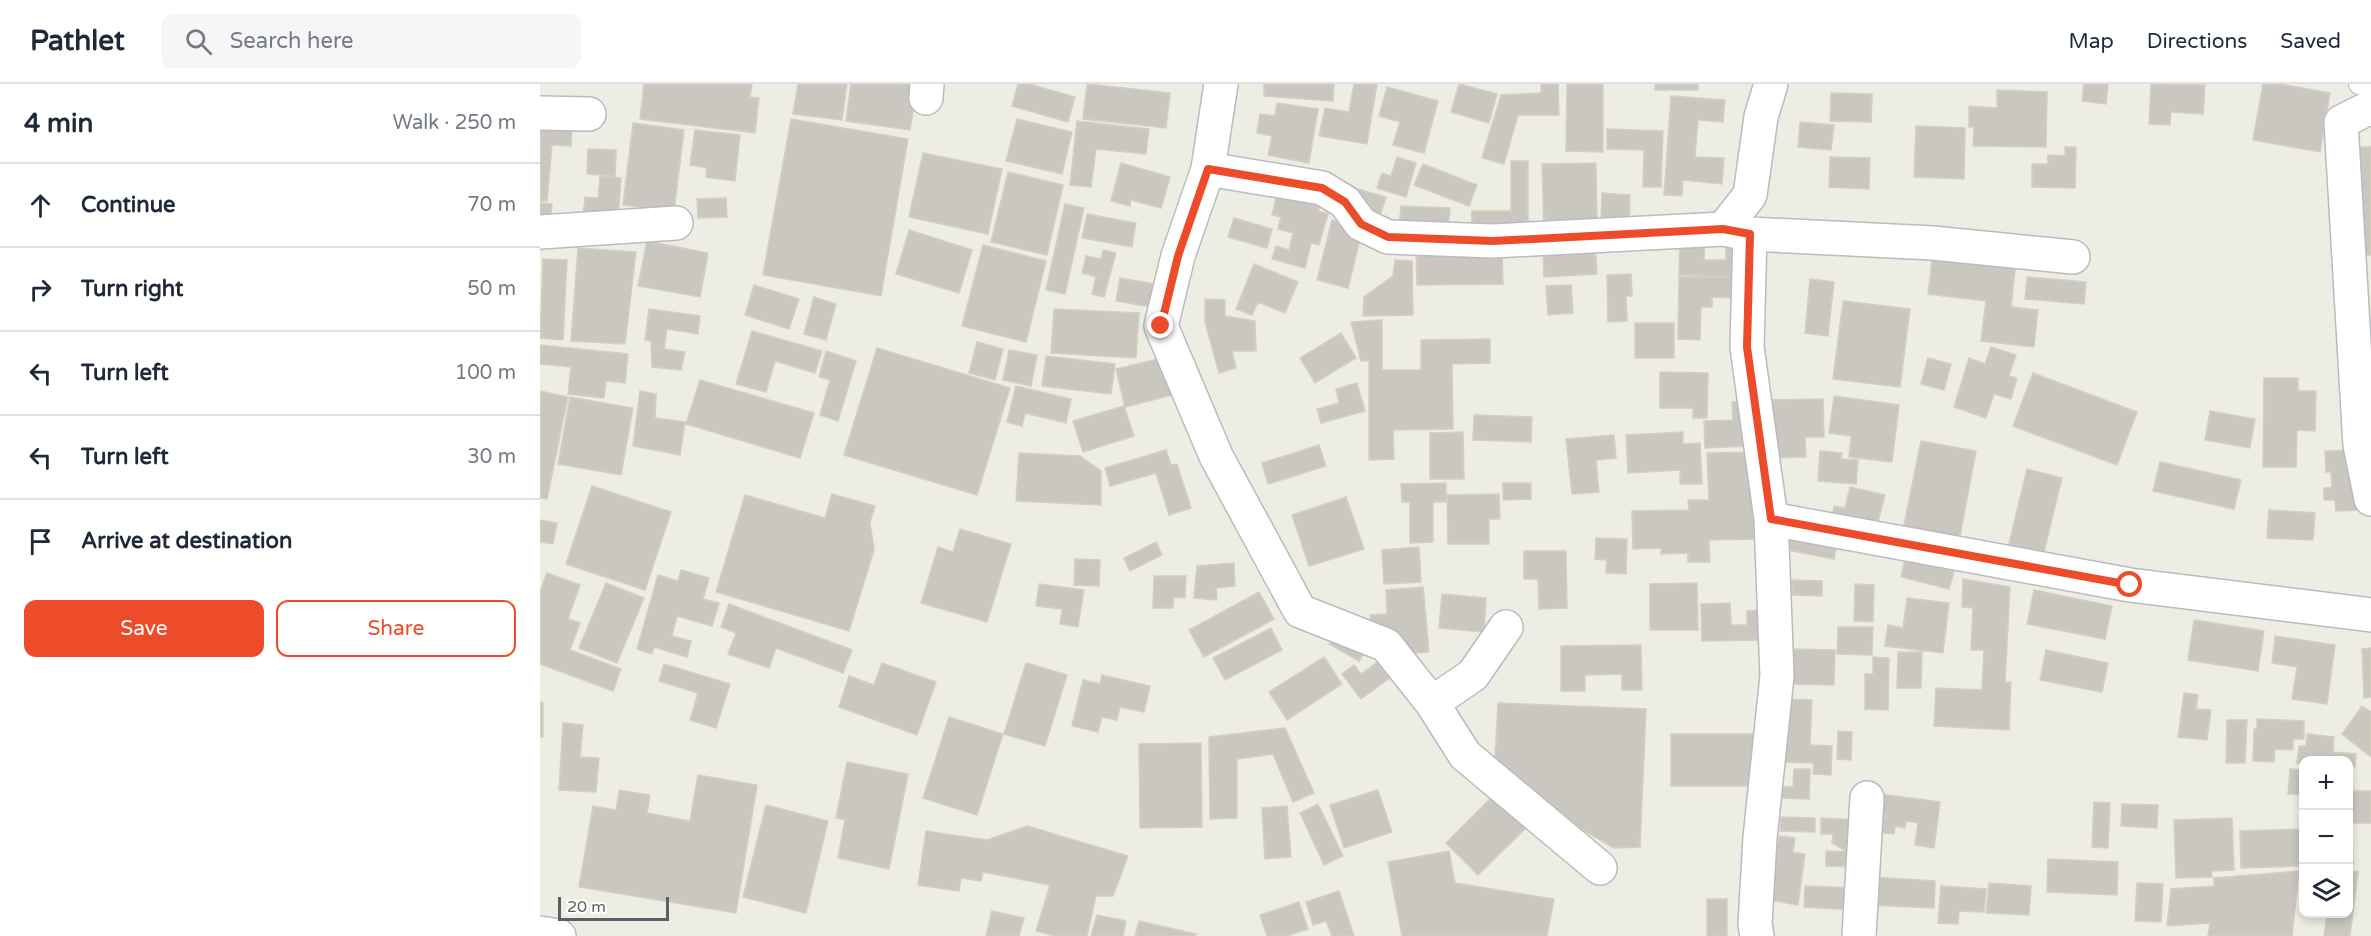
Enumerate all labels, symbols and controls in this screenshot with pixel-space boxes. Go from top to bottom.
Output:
search box [161,14,581,68]
text: Pathlet [30,24,125,58]
icon: search [182,25,215,58]
text: Search here [230,28,353,54]
text: Map [2068,29,2114,54]
text: Directions [2147,29,2247,54]
text: Saved [2280,29,2341,54]
text: 4 min [24,108,93,139]
text: Walk · 250 m [393,111,516,135]
icon: ahead [24,189,57,222]
text: Continue [81,192,176,218]
text: 70 m [467,193,516,217]
icon: right [24,273,57,306]
text: Turn right [81,276,183,302]
text: 50 m [467,277,516,301]
route end [1147,312,1173,338]
icon: left [24,357,57,390]
text: Turn left [81,360,169,386]
text: 100 m [455,361,516,385]
icon: left [24,441,57,474]
text: Turn left [81,444,169,470]
text: 30 m [467,445,516,469]
icon: arrive [24,525,57,558]
text: Arrive at destination [81,528,292,554]
route start [2116,571,2142,597]
button: Save [24,600,264,657]
button: Share [276,600,516,657]
map controls [2299,756,2353,918]
button: + [2299,756,2353,810]
button: − [2299,810,2353,864]
button: layers [2299,864,2353,918]
scale bar [558,894,669,922]
text: 20 m [567,897,606,917]

